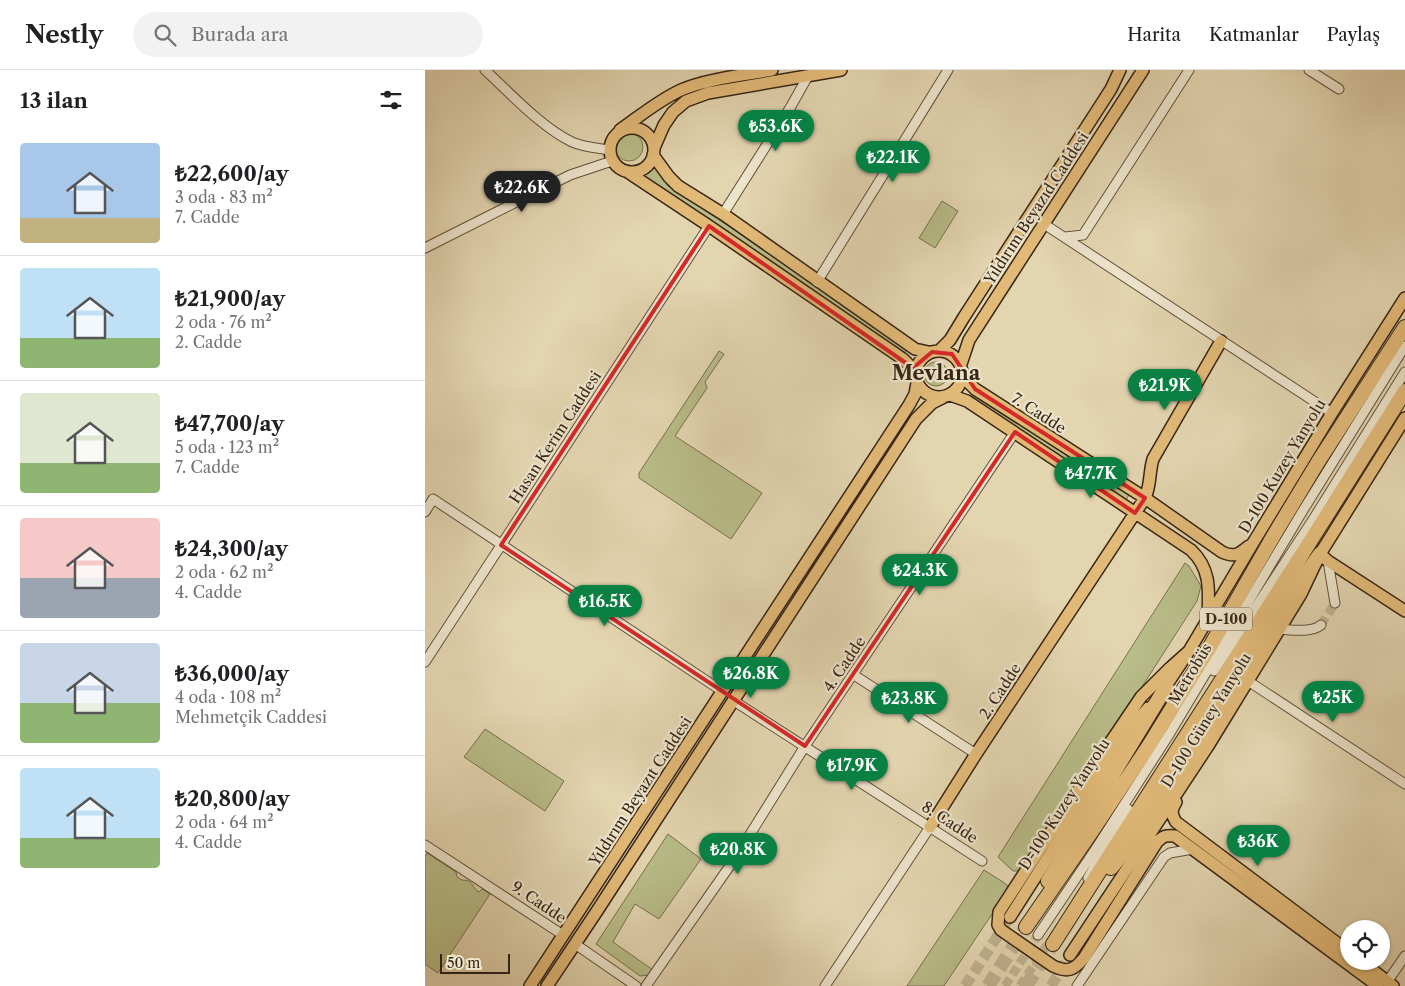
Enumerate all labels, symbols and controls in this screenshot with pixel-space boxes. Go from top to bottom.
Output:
search box [133,12,483,57]
text: Nestly [25,20,103,49]
icon: search [151,21,179,49]
text: Burada ara [191,23,289,46]
text: Harita [1127,24,1181,46]
text: Katmanlar [1209,24,1299,46]
text: Paylaş [1327,24,1380,46]
icon: filters [377,86,405,114]
text: 13 ilan [20,88,88,113]
pin: ₺53.6K [735,109,817,152]
text: ₺53.6K [749,116,803,136]
street label: Yıldırım Beyazıd Caddesi [979,128,1093,289]
pin: ₺22.1K [852,140,934,183]
text: ₺22.1K [867,147,919,167]
text: ₺22,600/ay [175,161,289,186]
icon: home [60,163,120,223]
pin: ₺22.6K [481,170,563,213]
text: ₺22.6K [495,177,549,197]
text: 3 oda · 83 m² [175,187,273,207]
text: 7. Cadde [175,207,240,227]
text: ₺21,900/ay [175,286,285,311]
icon: home [60,288,120,348]
text: 2 oda · 76 m² [175,312,272,332]
text: 2. Cadde [175,332,242,352]
district label: Mevlana [892,361,981,385]
street label: Hasan Kerim Caddesi [505,367,605,507]
pin: ₺21.9K [1124,368,1206,411]
text: ₺21.9K [1139,375,1191,395]
street label: 7. Cadde [1008,389,1070,437]
street label: D-100 Kuzey Yanyolu [1234,395,1330,537]
text: ₺47,700/ay [175,411,284,436]
icon: home [60,413,120,473]
text: 5 oda · 123 m² [175,437,279,457]
pin: ₺47.7K [1050,456,1132,499]
text: 7. Cadde [175,457,240,477]
text: ₺47.7K [1065,463,1117,483]
text: ₺24,300/ay [175,536,288,561]
icon: home [60,538,120,598]
pin: ₺24.3K [879,554,961,596]
text: ₺24.3K [893,560,947,580]
text: 2 oda · 62 m² [175,562,274,582]
text: 4. Cadde [175,582,242,602]
pin: ₺16.5K [564,584,646,627]
text: ₺16.5K [579,591,631,611]
road number: D-100 [1200,608,1252,630]
street label: 4. Cadde [819,633,869,695]
street label: Metrobüs [1164,640,1216,708]
street label: D-100 Güney Yanyolu [1157,649,1255,791]
pin: ₺26.8K [710,656,792,699]
street label: 2. Cadde [975,660,1025,722]
text: ₺36,000/ay [175,661,289,686]
icon: home [60,663,120,723]
text: ₺26.8K [723,663,779,683]
pin: ₺25K [1303,680,1363,723]
pin: ₺23.8K [868,682,950,724]
text: 4 oda · 108 m² [175,687,281,707]
text: ₺25K [1313,687,1353,707]
text: ₺23.8K [882,688,936,708]
text: Mehmetçik Caddesi [175,707,327,727]
street label: Yıldırım Beyazıt Caddesi [584,712,696,870]
street label: D-100 Kuzey Yanyolu [1014,735,1114,873]
pin: ₺17.9K [811,748,893,791]
text: ₺17.9K [827,755,877,775]
text: ₺20,800/ay [175,786,290,811]
icon: home [60,788,120,848]
street label: 8. Cadde [918,797,982,847]
text: 2 oda · 64 m² [175,812,274,832]
pin: ₺36K [1228,824,1288,867]
text: ₺36K [1238,831,1278,851]
text: 4. Cadde [175,832,242,852]
pin: ₺20.8K [697,832,779,875]
text: ₺20.8K [710,839,766,859]
street label: 9. Cadde [508,877,570,927]
map controls [1340,920,1390,970]
button: locate [1340,920,1390,970]
scale bar [440,951,510,974]
text: 50 m [447,954,480,972]

